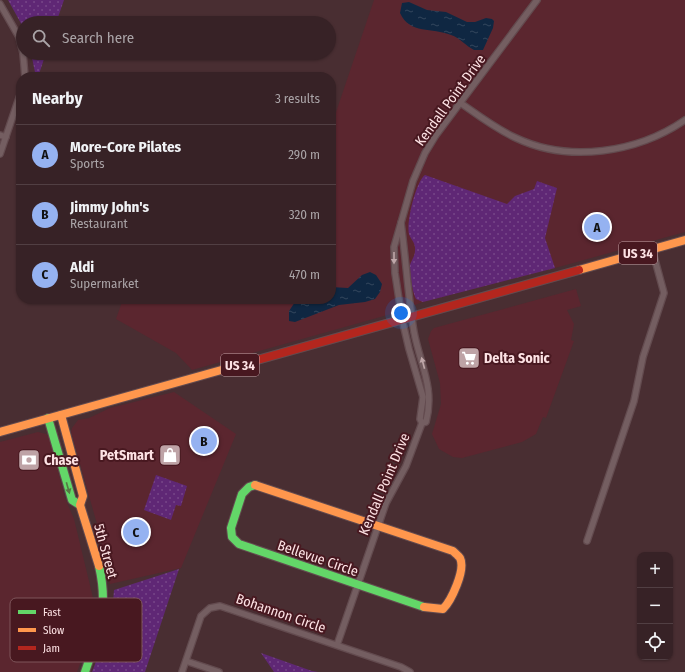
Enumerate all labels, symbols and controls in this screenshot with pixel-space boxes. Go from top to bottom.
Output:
search box [16,16,336,60]
icon: search [30,27,52,49]
text: Search here [62,29,134,47]
street label: Kendall Point Drive [411,51,489,149]
text: Nearby [32,88,83,109]
text: 3 results [275,91,320,106]
text: More-Core Pilates [70,138,181,156]
text: A [41,147,49,162]
text: 290 m [288,147,320,162]
text: Sports [70,156,105,171]
text: Jimmy John's [70,198,149,216]
text: B [41,207,49,222]
text: 320 m [289,207,320,222]
pin: A [584,212,610,242]
text: Restaurant [70,216,128,231]
road number: US 34 [619,242,657,264]
one-way arrow [391,252,397,265]
text: Aldi [70,258,94,276]
text: C [42,267,48,282]
text: 470 m [289,267,320,282]
text: Supermarket [70,276,139,291]
your location [391,303,411,323]
supermarket icon: Delta Sonic [456,345,482,371]
place label: Delta Sonic [484,350,551,367]
road number: US 34 [221,354,259,376]
one-way arrow [419,357,425,369]
pin: B [191,426,217,456]
street label: Kendall Point Drive [355,431,414,538]
shop icon: PetSmart [157,442,183,468]
bank icon: Chase [16,447,42,473]
place label: PetSmart [100,447,155,464]
place label: Chase [44,452,79,469]
one-way arrow [66,482,72,494]
pin: C [123,517,149,547]
street label: 5th Street [90,522,121,581]
street label: Bellevue Circle [275,537,360,580]
map controls [637,552,673,660]
button: + [637,552,673,588]
button: − [637,588,673,624]
street label: Bohannon Circle [234,590,328,637]
legend [10,598,142,662]
text: Fast [43,606,61,619]
text: Slow [43,624,64,637]
button: locate [637,624,673,660]
text: Jam [43,642,60,655]

